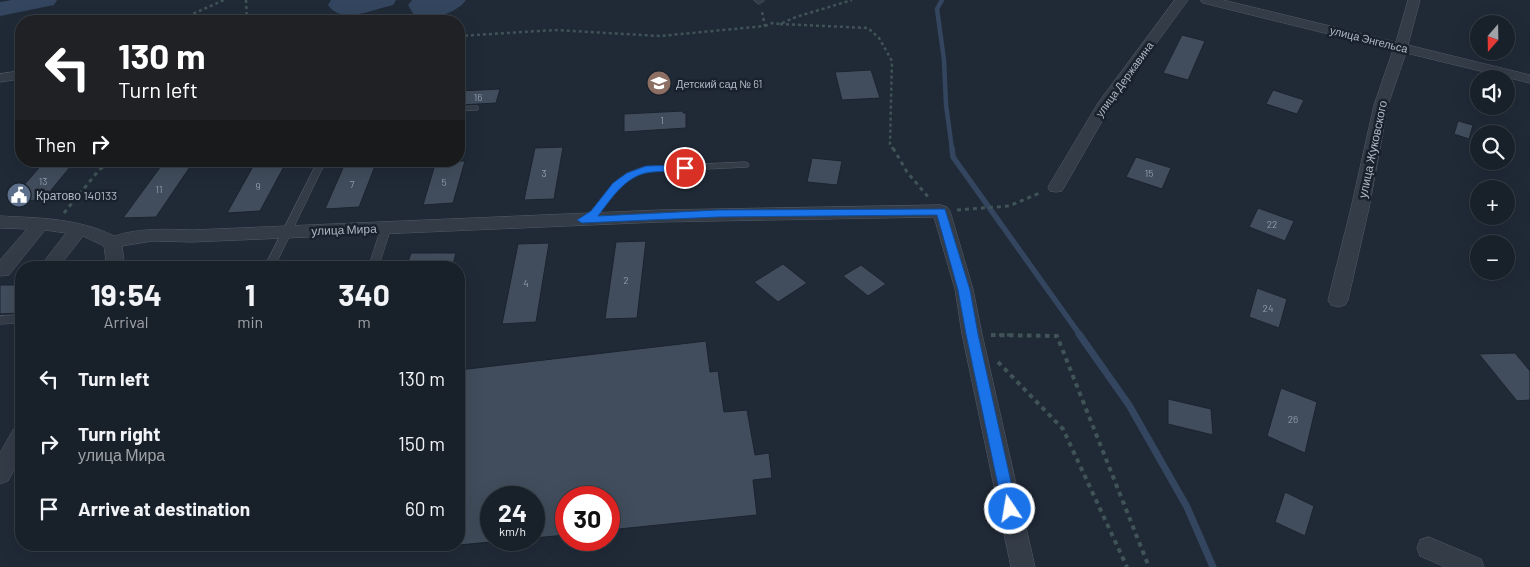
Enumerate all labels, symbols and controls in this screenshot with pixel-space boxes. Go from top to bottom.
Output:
north arrow [1470,15,1515,60]
map controls [1470,15,1515,280]
street label: улица Энгельса [1329,23,1410,55]
text: 130 m [118,34,205,76]
icon: left [35,35,100,100]
street label: улица Державина [1092,38,1156,119]
school or university icon: Детский сад № 61 [646,70,672,96]
button: sound [1470,70,1515,115]
text: Turn left [118,76,198,102]
place label: Детский сад № 61 [676,77,762,90]
house number: 16 [474,91,482,103]
street label: улица Жуковского [1355,99,1390,199]
house number: 1 [660,114,664,126]
button: search [1470,125,1515,170]
icon: right [86,130,114,158]
text: Then [35,133,76,156]
pin [664,147,706,189]
icon: arrive [671,154,699,182]
house number: 3 [541,167,547,179]
house number: 15 [1145,167,1153,179]
house number: 13 [39,175,47,187]
house number: 5 [441,176,447,188]
house number: 7 [350,178,355,190]
house number: 9 [255,180,261,192]
button: + [1470,180,1515,225]
public building icon: Кратово 140133 [6,182,32,208]
house number: 11 [155,183,163,195]
place label: Кратово 140133 [36,188,117,203]
house number: 22 [1267,218,1277,230]
street label: улица Мира [311,221,377,238]
button: − [1470,235,1515,280]
house number: 2 [623,274,629,286]
text: 19:54 [90,276,162,312]
text: 1 [245,276,255,312]
text: 340 [338,276,390,312]
house number: 4 [523,277,529,289]
house number: 24 [1263,302,1273,314]
text: Arrival [104,312,148,331]
text: min [237,312,263,331]
text: m [357,312,371,331]
icon: left [35,365,63,393]
text: Turn left [78,367,149,390]
text: 130 m [398,367,445,390]
house number: 26 [1288,413,1298,425]
text: Turn right [78,422,160,445]
icon: right [35,430,63,458]
text: 150 m [398,432,445,455]
text: улица Мира [78,445,165,464]
position arrow [983,482,1035,534]
speed limit sign: 30 [555,486,620,551]
icon: arrive [35,495,63,523]
text: Arrive at destination [78,497,250,520]
text: 60 m [405,497,445,520]
text: 24 [498,497,527,527]
text: km/h [499,524,526,538]

